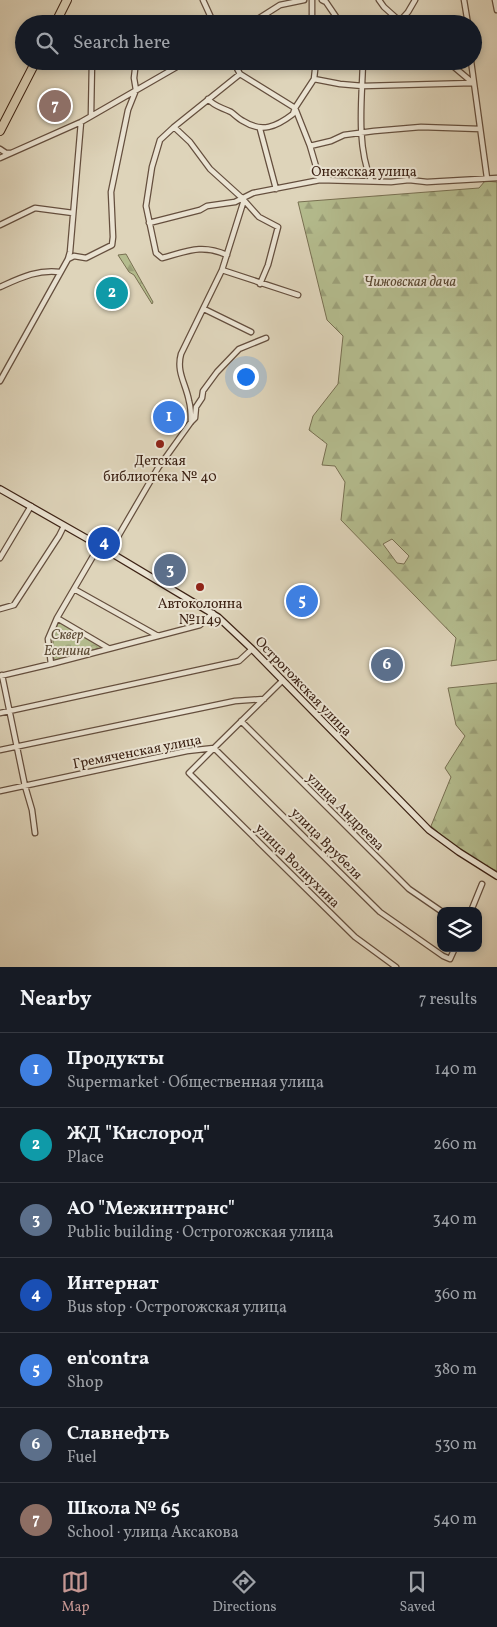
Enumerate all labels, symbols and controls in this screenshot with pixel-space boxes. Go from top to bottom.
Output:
search box [15,15,482,70]
icon: search [33,29,61,57]
text: Search here [73,30,170,56]
pin: 7 [39,87,71,125]
street label: Онежская улица [311,163,417,182]
park label: Чижовская дача [364,273,457,292]
pin: 2 [96,274,128,312]
your location [233,364,259,390]
pin: 1 [153,398,185,436]
marker: Детская библиотека № 40 [154,438,166,450]
place label: Детская библиотека № 40 [103,452,217,487]
pin: 4 [88,524,120,562]
pin: 3 [154,551,186,589]
marker: Автоколонна №1149 [194,581,206,593]
pin: 5 [286,582,318,620]
place label: Автоколонна №1149 [158,595,242,630]
park label: Сквер Есенина [44,626,91,661]
street label: Острогожская улица [250,633,356,741]
pin: 6 [371,646,403,684]
street label: Гремяченская улица [71,731,203,774]
street label: улица Андреева [302,769,388,855]
street label: улица Врубеля [286,804,366,884]
street label: улица Волнухина [250,819,344,913]
map controls [437,907,482,952]
button: layers [437,907,482,952]
text: Nearby [20,985,91,1014]
text: 7 results [419,989,477,1011]
text: Продукты [67,1046,164,1072]
text: 1 [33,1059,39,1081]
text: 140 m [435,1059,477,1081]
text: Supermarket · Общественная улица [67,1072,324,1094]
text: ЖД "Кислород" [67,1121,210,1147]
text: 2 [32,1134,40,1156]
text: 260 m [433,1134,477,1156]
text: Place [67,1147,104,1169]
text: АО "Межинтранс" [67,1196,235,1222]
text: 3 [32,1209,40,1231]
text: 340 m [433,1209,477,1231]
text: Public building · Острогожская улица [67,1222,334,1244]
text: Интернат [67,1271,159,1297]
text: 4 [31,1284,41,1306]
text: 360 m [434,1284,477,1306]
text: Bus stop · Острогожская улица [67,1297,287,1319]
text: en'contra [67,1346,149,1372]
text: 5 [32,1359,40,1381]
text: 380 m [434,1359,477,1381]
text: Shop [67,1372,103,1394]
text: Cлавнефть [67,1421,170,1447]
text: 6 [32,1434,40,1456]
text: 530 m [434,1434,477,1456]
text: Fuel [67,1447,97,1469]
text: Школа № 65 [67,1496,180,1522]
text: 7 [32,1509,40,1531]
text: 540 m [433,1509,477,1531]
text: School · улица Аксакова [67,1522,239,1544]
tab: Map [61,1568,89,1617]
tab: Directions [212,1568,277,1617]
tab: Saved [399,1568,436,1617]

